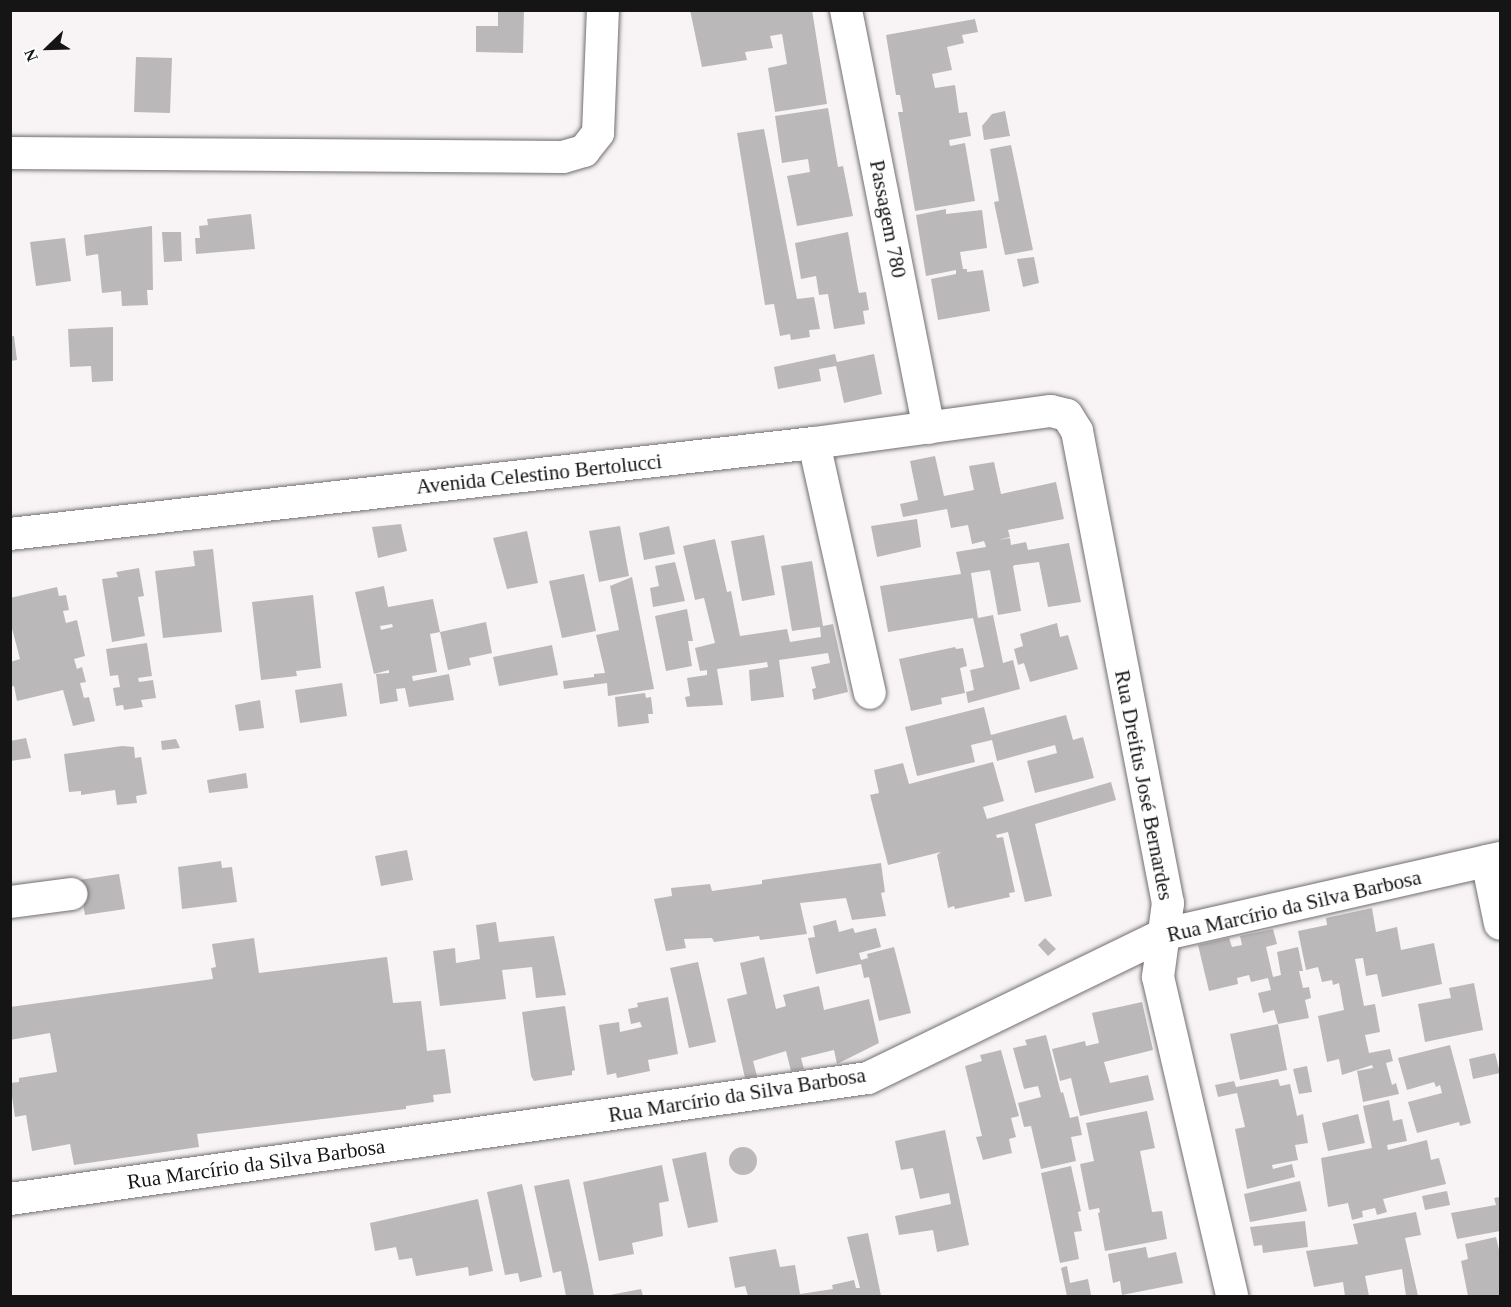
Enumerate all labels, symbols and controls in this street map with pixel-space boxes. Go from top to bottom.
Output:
north arrow [18,18,78,78]
text: N [21,47,41,64]
street label: Passagem 780 [864,158,912,280]
street label: Avenida Celestino Bertolucci [415,449,663,499]
street label: Rua Dreifus José Bernardes [1109,668,1179,902]
street label: Rua Marcírio da Silva Barbosa [1164,864,1424,948]
street label: Rua Marcírio da Silva Barbosa [607,1062,867,1128]
street label: Rua Marcírio da Silva Barbosa [125,1133,387,1195]

